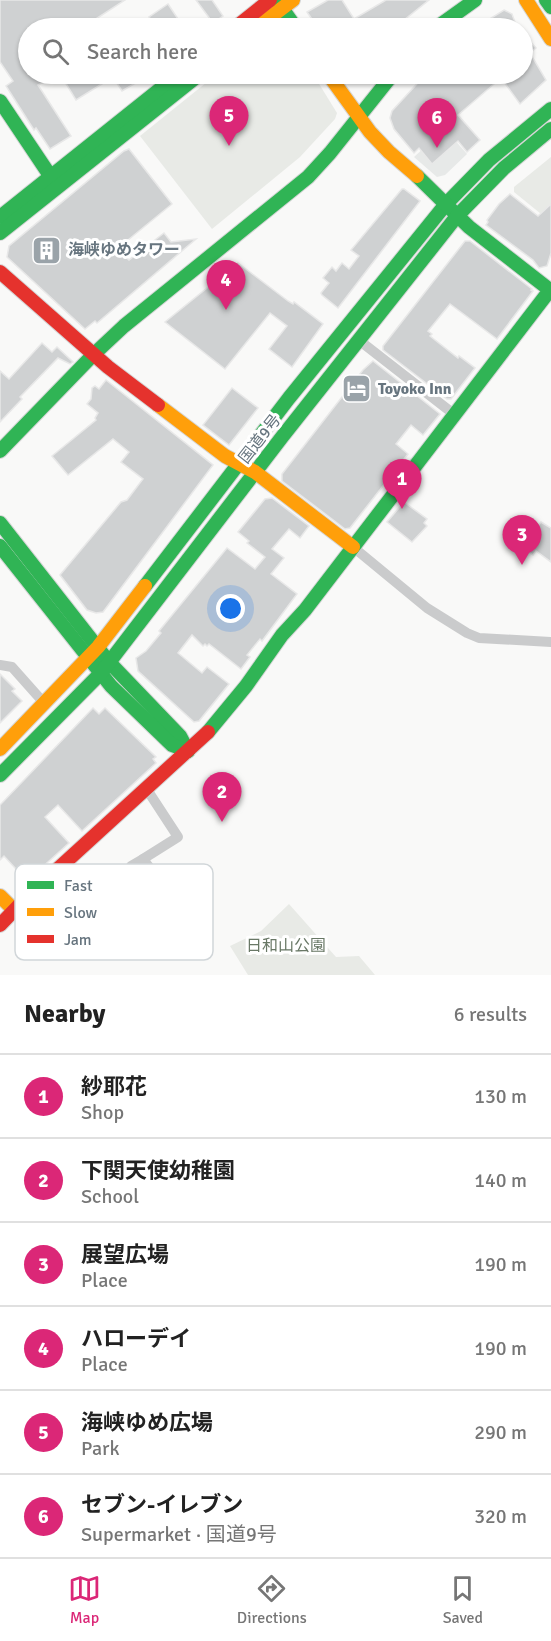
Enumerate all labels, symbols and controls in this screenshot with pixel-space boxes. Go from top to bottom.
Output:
search box [18,18,533,84]
icon: search [39,35,72,68]
text: Search here [87,38,198,65]
pin: 5 [210,96,248,146]
pin: 6 [418,98,456,148]
building icon: 海峡ゆめタワー [31,234,63,266]
place label: 海峡ゆめタワー [68,240,180,260]
pin: 4 [206,260,246,310]
hotel icon: Toyoko Inn [341,373,373,405]
place label: Toyoko Inn [378,379,452,399]
street label: 国道9号 [235,411,285,467]
pin: 1 [382,460,422,509]
pin: 3 [502,516,542,565]
your location [216,594,245,623]
pin: 2 [202,772,242,822]
legend [15,864,213,960]
text: Fast [64,876,93,896]
text: Slow [64,903,98,923]
text: Jam [64,930,92,950]
park label: 日和山公園 [246,936,326,956]
text: Nearby [24,998,105,1030]
text: 6 results [454,1002,527,1027]
text: 紗耶花 [81,1073,147,1100]
text: 1 [38,1084,49,1109]
text: 130 m [474,1084,527,1109]
text: Shop [81,1100,124,1125]
text: 下関天使幼稚園 [81,1157,235,1184]
text: 2 [38,1168,49,1193]
text: 140 m [474,1168,527,1193]
text: School [81,1184,139,1209]
text: 展望広場 [81,1241,169,1268]
text: 3 [38,1252,49,1277]
text: 190 m [474,1252,527,1277]
text: Place [81,1268,128,1293]
text: ハローデイ [81,1325,191,1352]
text: 4 [38,1336,49,1361]
text: 190 m [474,1336,527,1361]
text: Place [81,1352,128,1377]
text: 海峡ゆめ広場 [81,1409,213,1436]
text: 5 [38,1420,49,1445]
text: 290 m [474,1420,527,1445]
text: Park [81,1436,119,1461]
text: セブン-イレブン [81,1491,243,1518]
text: 6 [38,1504,49,1529]
text: 320 m [474,1504,527,1529]
text: Supermarket · 国道9号 [81,1522,277,1547]
tab: Map [68,1572,101,1628]
tab: Directions [237,1572,307,1628]
tab: Saved [443,1572,483,1628]

